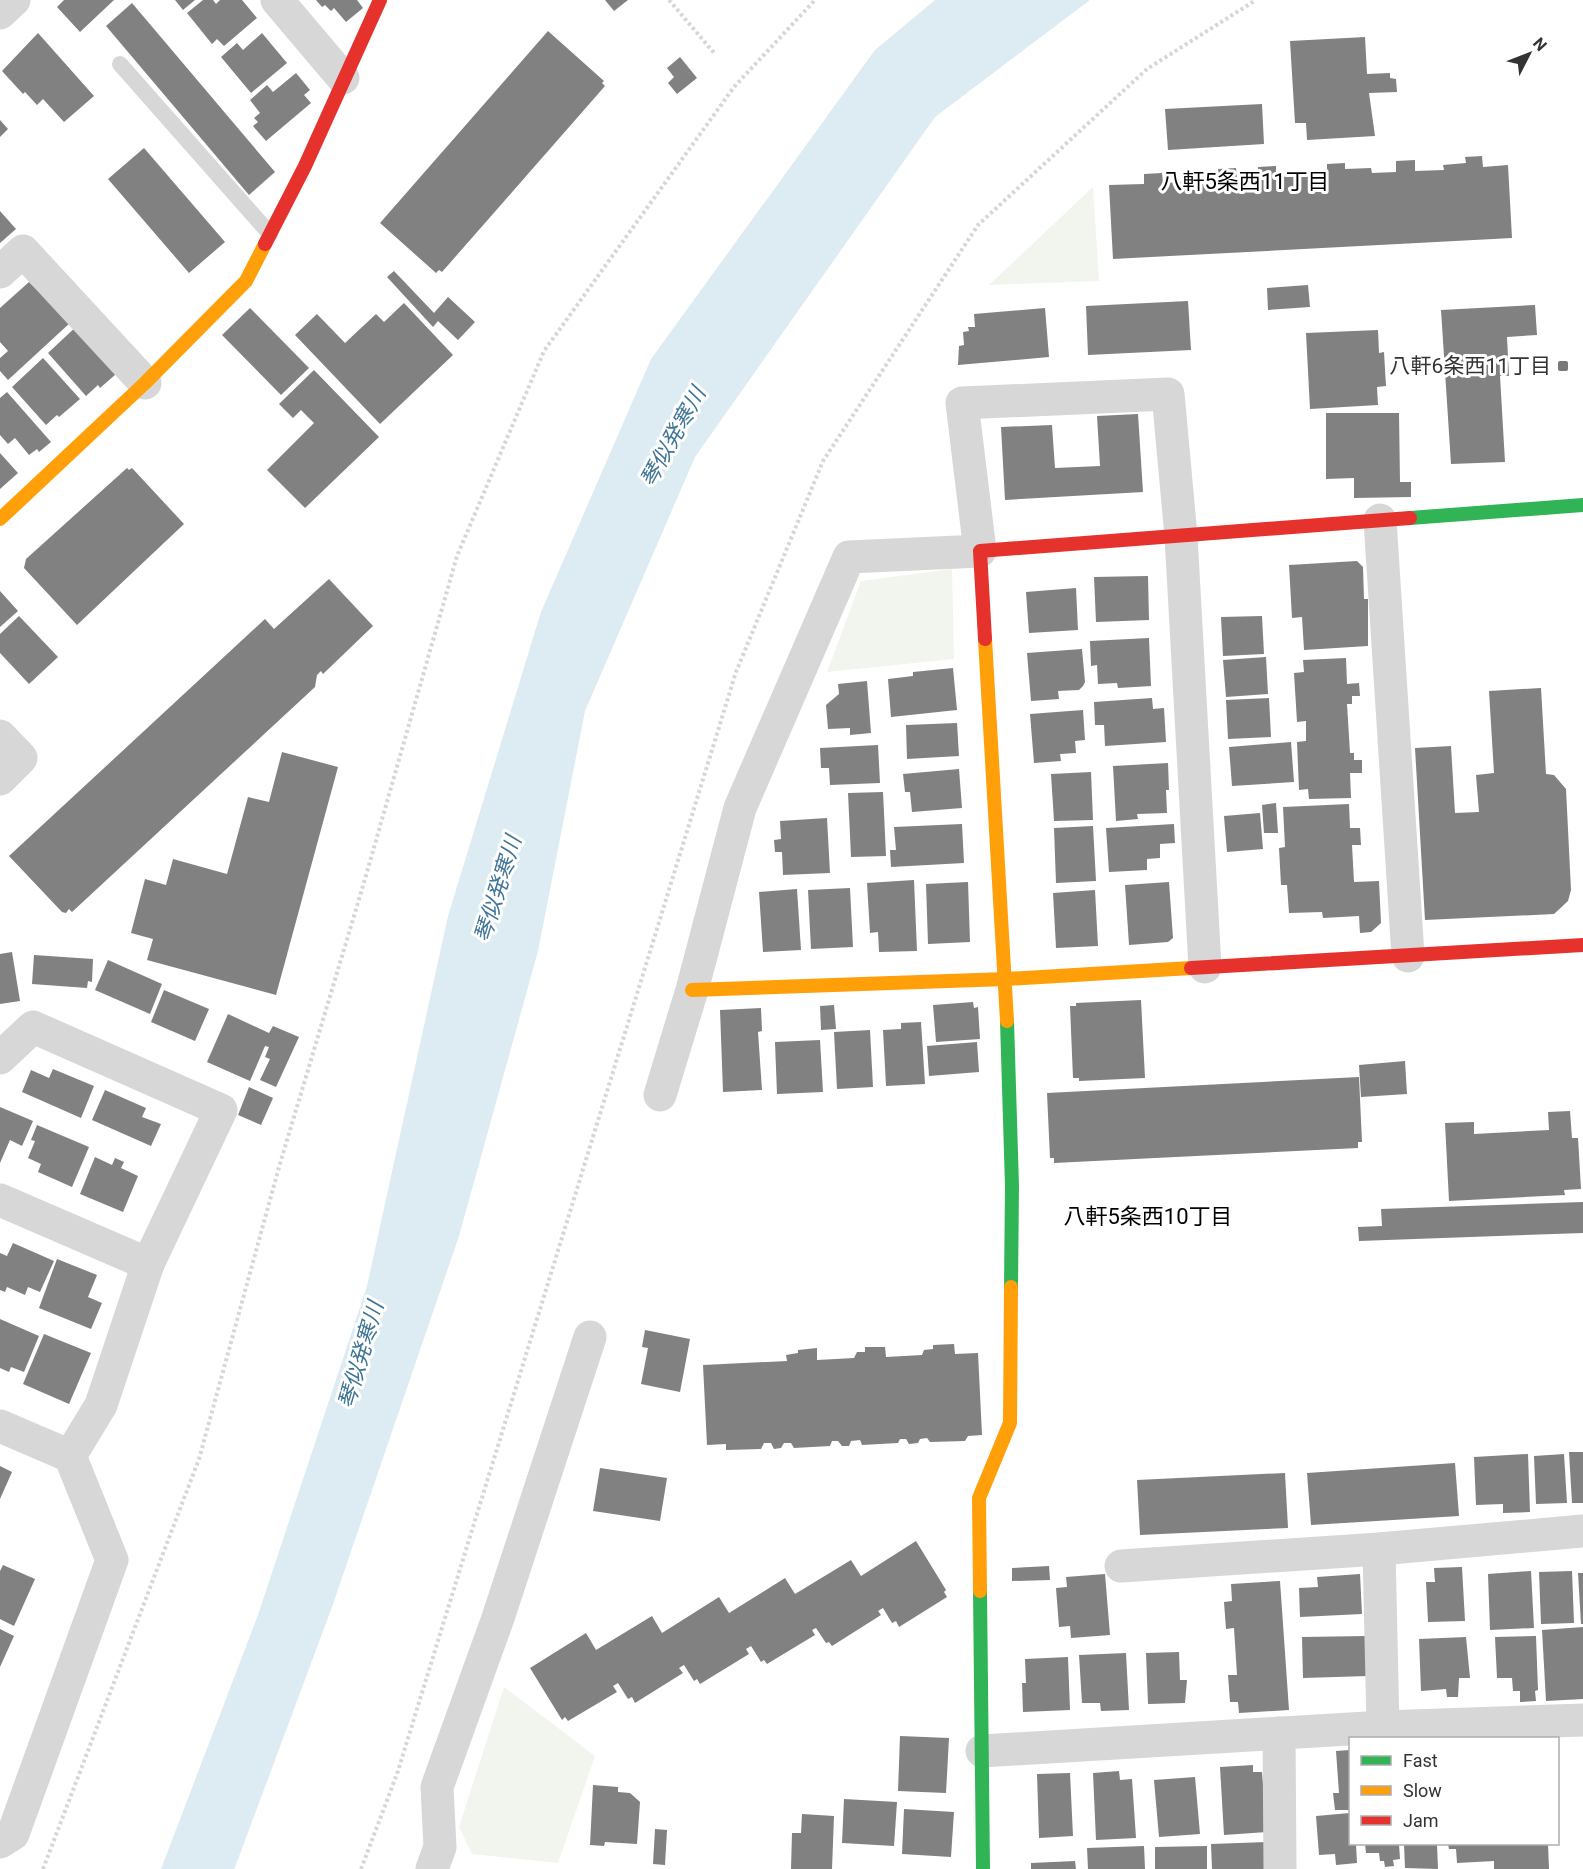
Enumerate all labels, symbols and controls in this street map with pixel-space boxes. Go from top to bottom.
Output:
north arrow [1499,24,1559,84]
text: N [1529,34,1551,55]
district label: 八軒5条西11丁目 [1160,169,1330,194]
place label: 八軒6条西11丁目 [1390,354,1551,378]
marker: 八軒6条西11丁目 [1556,359,1570,373]
water label: 琴似発寒川 [635,381,712,491]
water label: 琴似発寒川 [470,831,527,945]
district label: 八軒5条西10丁目 [1063,1204,1233,1229]
water label: 琴似発寒川 [334,1297,389,1411]
legend [1349,1737,1559,1845]
text: Fast [1403,1750,1438,1771]
text: Slow [1403,1780,1442,1801]
text: Jam [1403,1810,1439,1831]

